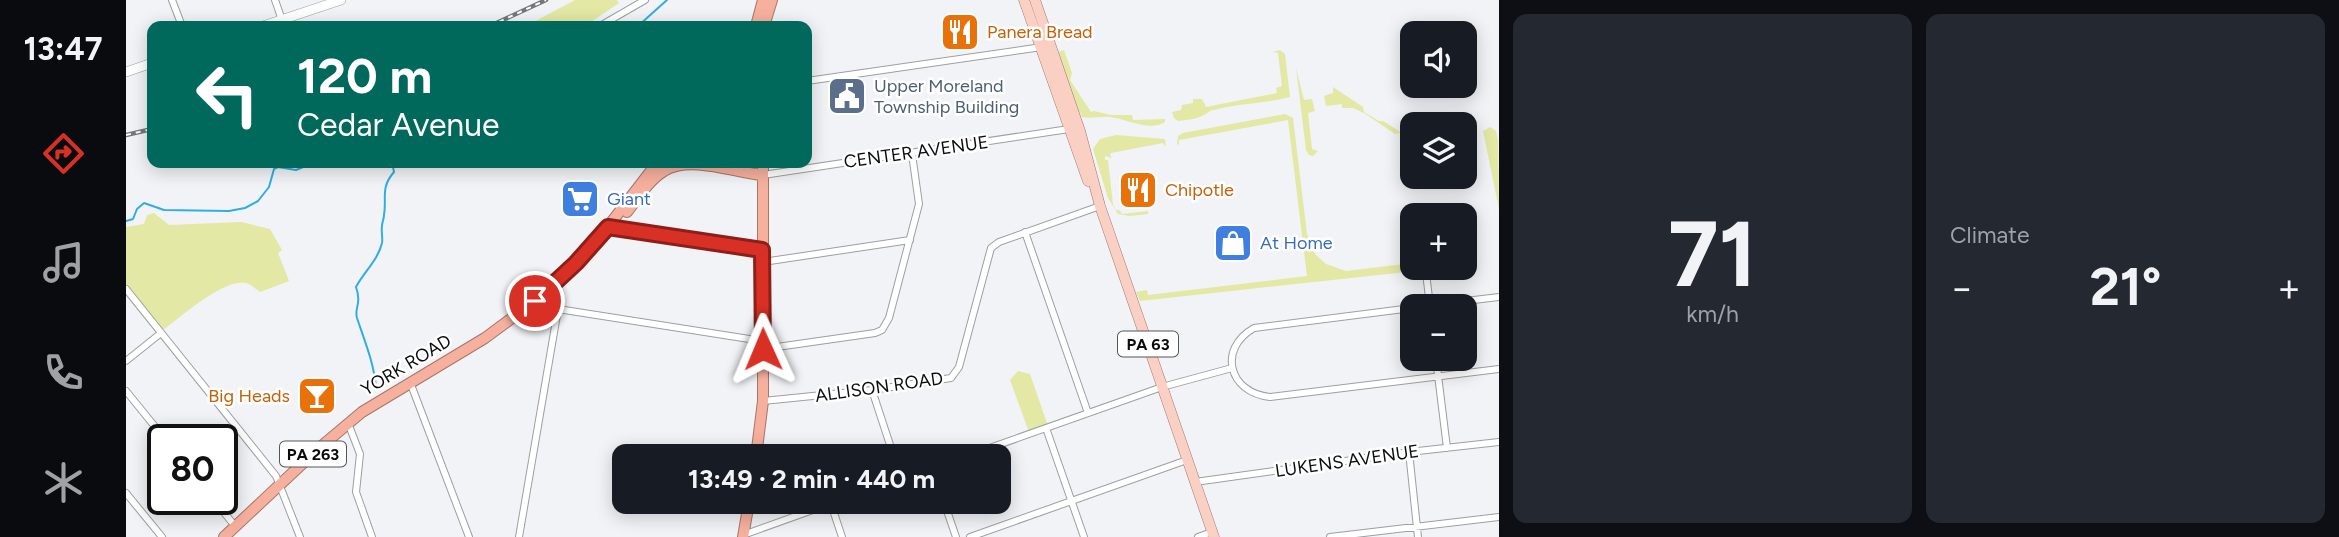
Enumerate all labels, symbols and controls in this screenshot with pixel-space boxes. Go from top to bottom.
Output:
restaurant icon: Panera Bread [939,11,981,53]
place label: Panera Bread [987,21,1093,43]
map controls [1400,21,1477,371]
button: sound [1400,21,1477,98]
text: 13:47 [24,30,102,68]
text: 120 m [297,46,432,105]
icon: left [182,49,273,140]
public building icon: Upper Moreland Township Building [826,75,868,117]
place label: Upper Moreland Township Building [874,75,1019,118]
text: Cedar Avenue [297,106,500,144]
button: layers [1400,112,1477,189]
icon: directions [39,129,88,178]
street label: CENTER AVENUE [842,131,990,173]
restaurant icon: Chipotle [1117,169,1159,211]
supermarket icon: Giant [559,178,601,220]
place label: Chipotle [1165,179,1234,201]
place label: Giant [607,188,651,210]
text: 71 [1668,200,1757,309]
button: + [1400,203,1477,280]
text: Climate [1950,221,2029,249]
shop icon: At Home [1212,222,1254,264]
place label: At Home [1260,232,1333,254]
icon: music [39,238,88,287]
text: 21° [2090,256,2161,318]
text: − [1950,265,1974,311]
text: + [2277,265,2301,311]
pin [505,271,565,331]
icon: arrive [516,282,554,320]
button: − [1400,294,1477,371]
text: km/h [1686,300,1739,328]
position arrow [726,312,800,386]
street label: YORK ROAD [357,329,455,401]
road number: PA 63 [1118,332,1178,356]
icon: phone [39,348,88,397]
street label: ALLISON ROAD [814,367,944,407]
bar icon: Big Heads [296,375,338,417]
place label: Big Heads [208,385,290,407]
speed limit sign: 80 [147,424,238,515]
street label: LUKENS AVENUE [1274,440,1420,482]
road number: PA 263 [280,442,346,467]
icon: climate [39,458,88,507]
text: 13:49 · 2 min · 440 m [688,463,935,495]

